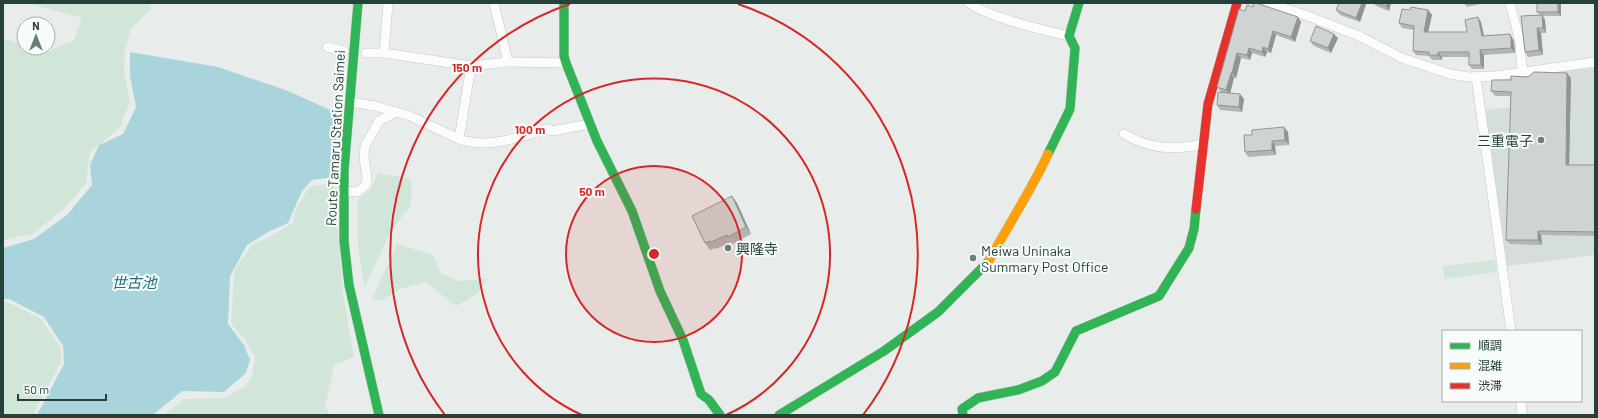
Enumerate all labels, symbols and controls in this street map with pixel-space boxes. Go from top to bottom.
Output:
north arrow [16,16,56,56]
text: N [32,19,40,32]
street label: Route Tamaru Station Saimei [322,50,348,226]
text: 150 m [452,60,482,74]
text: 100 m [515,122,545,136]
place label: 三重電子 [1477,132,1533,149]
marker: 三重電子 [1536,135,1546,145]
text: 50 m [579,184,605,198]
place label: 興隆寺 [736,240,778,257]
place label: Meiwa Uninaka Summary Post Office [981,242,1109,275]
marker: 興隆寺 [723,243,733,253]
centre of rings [647,247,661,261]
marker: Meiwa Uninaka Summary Post Office [968,253,978,263]
water label: 世古池 [111,273,158,291]
legend [1442,330,1582,402]
text: 順調 [1478,338,1502,352]
text: 混雑 [1478,358,1502,372]
scale bar [18,376,106,402]
text: 渋滞 [1478,378,1502,392]
text: 50 m [24,382,49,396]

